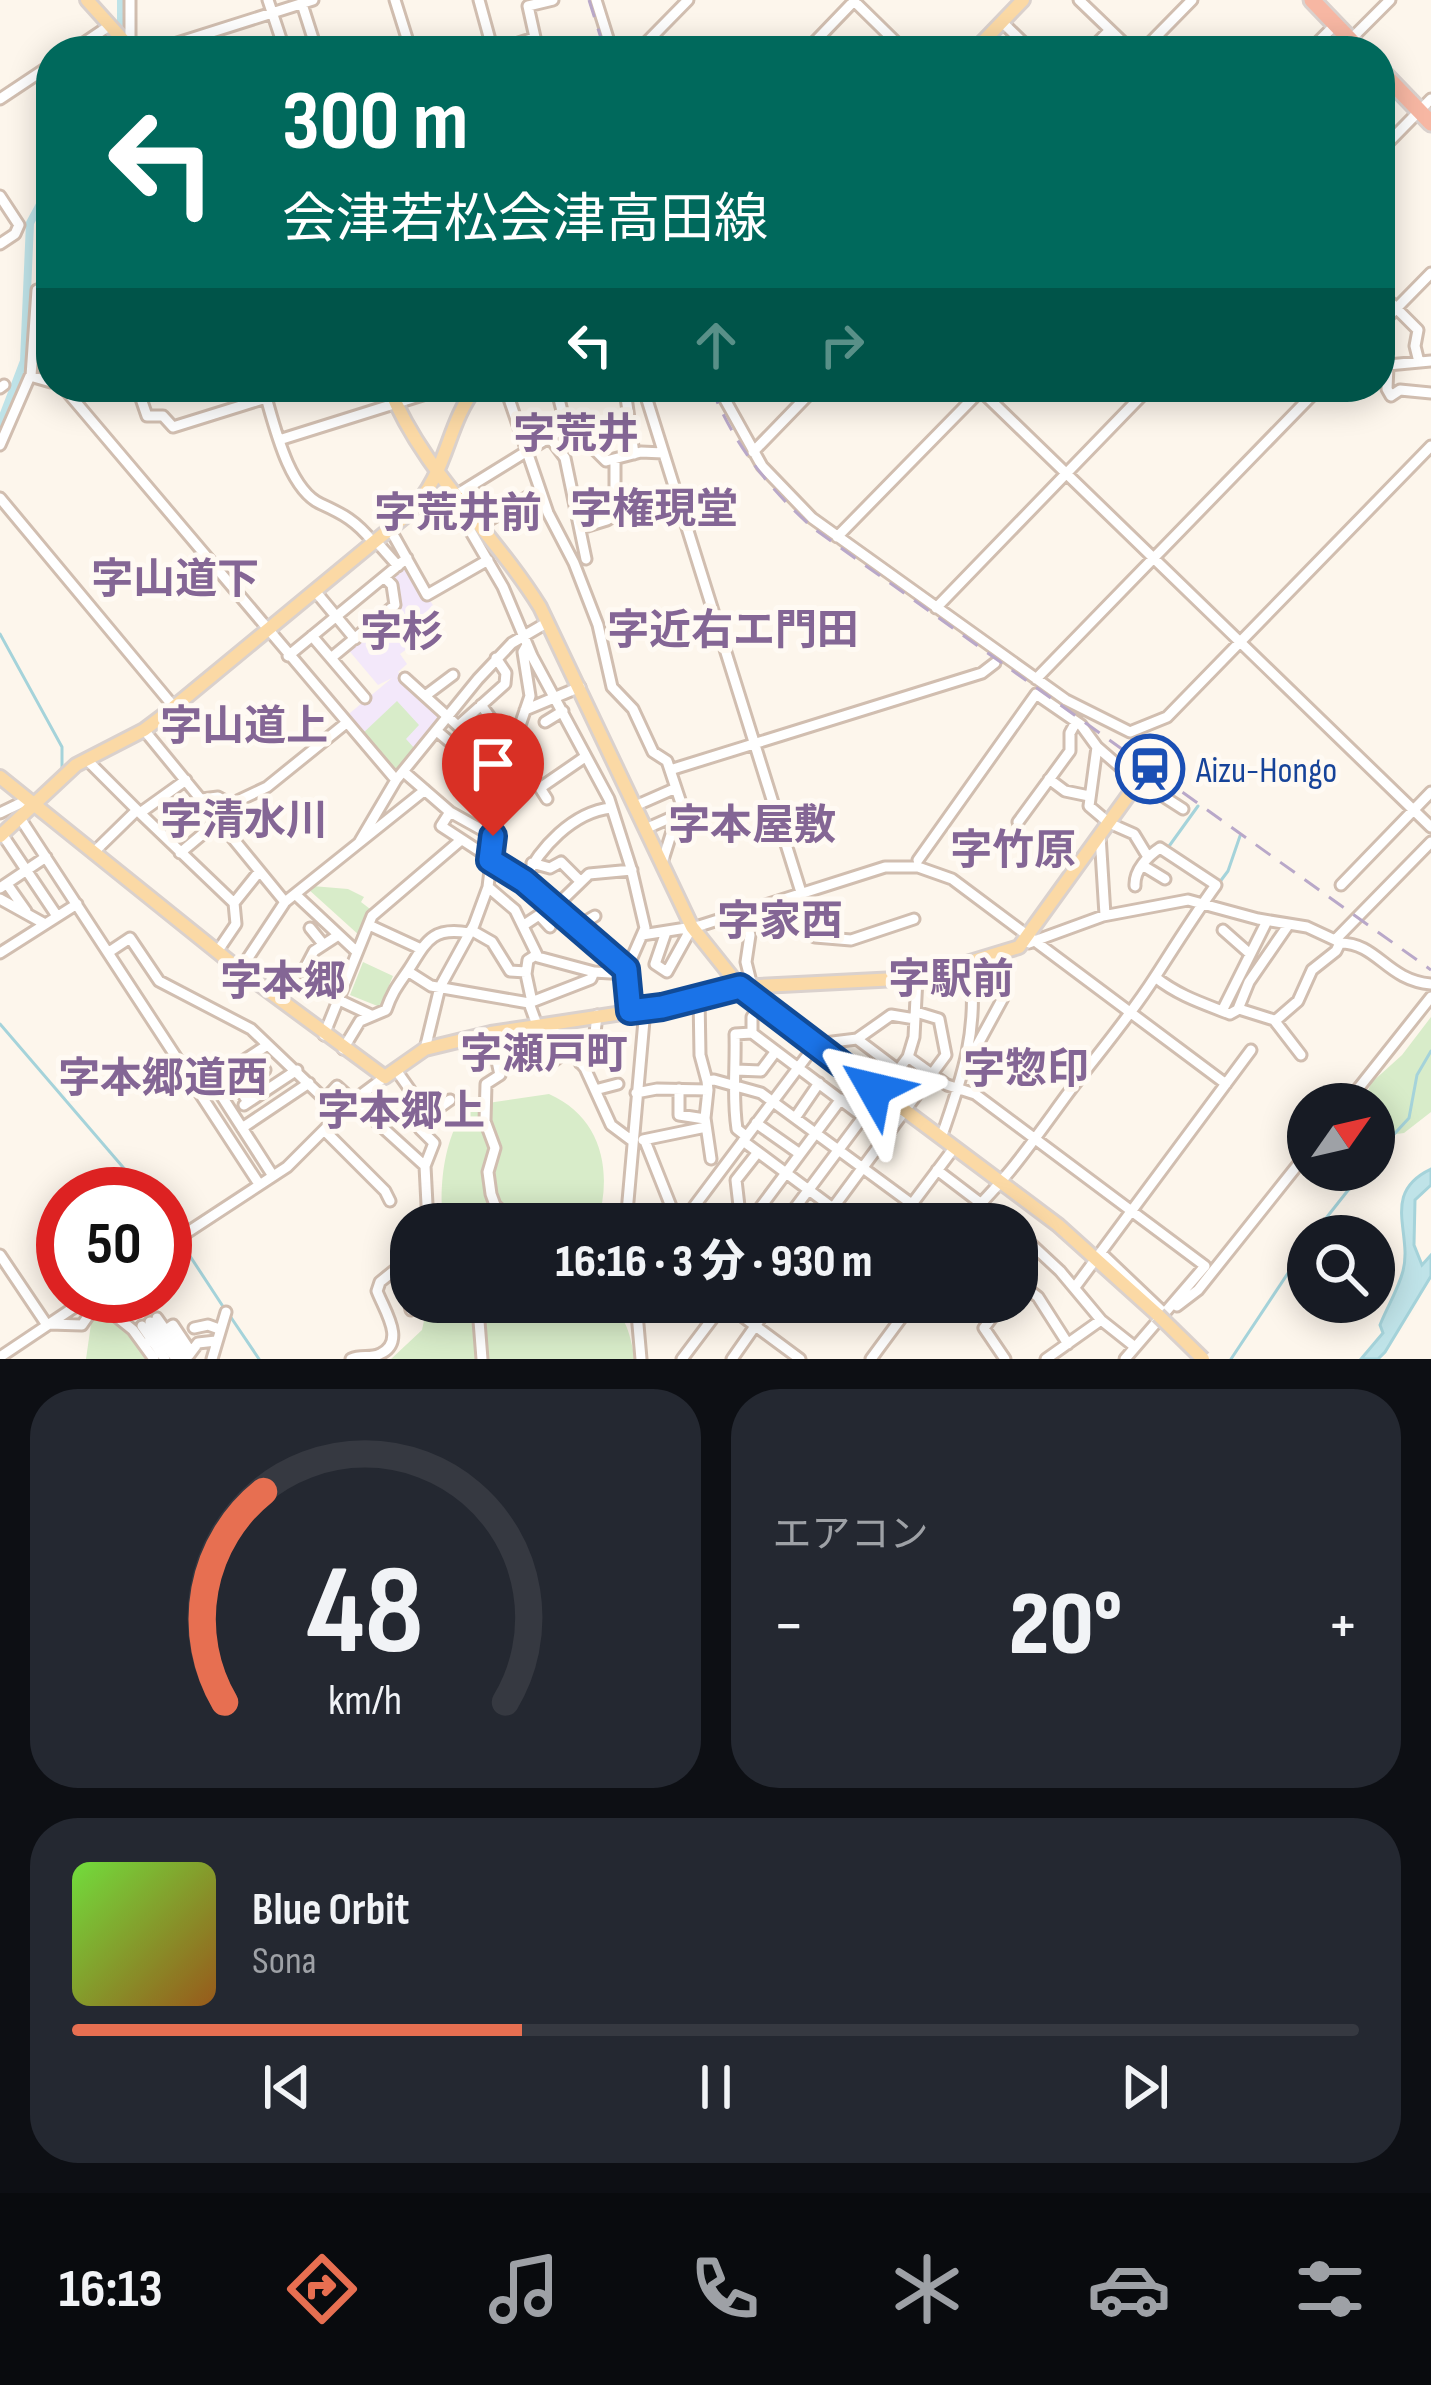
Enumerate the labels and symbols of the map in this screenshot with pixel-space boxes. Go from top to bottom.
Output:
district label: 字荒井 [513,410,639,461]
district label: 字権現堂 [570,485,738,536]
district label: 字荒井前 [374,489,542,540]
district label: 字山道下 [91,555,259,606]
district label: 字近右エ門田 [607,606,859,657]
district label: 字杉 [360,608,444,659]
district label: 字山道上 [160,702,328,753]
pin [442,713,544,836]
station icon: Aizu-Hongo [1115,734,1185,804]
place label: Aizu-Hongo [1195,750,1337,793]
district label: 字清水川 [160,796,328,847]
district label: 字本屋敷 [668,801,836,852]
district label: 字竹原 [950,826,1076,877]
district label: 字家西 [717,897,843,948]
district label: 字駅前 [888,955,1014,1006]
district label: 字本郷 [220,957,346,1008]
position arrow [811,1026,937,1152]
district label: 字瀬戸町 [460,1030,628,1081]
district label: 字惣印 [963,1045,1089,1096]
district label: 字本郷道西 [58,1054,268,1105]
north arrow [1287,1083,1395,1191]
district label: 字本郷上 [317,1087,485,1138]
speed limit sign: 50 [36,1167,192,1323]

